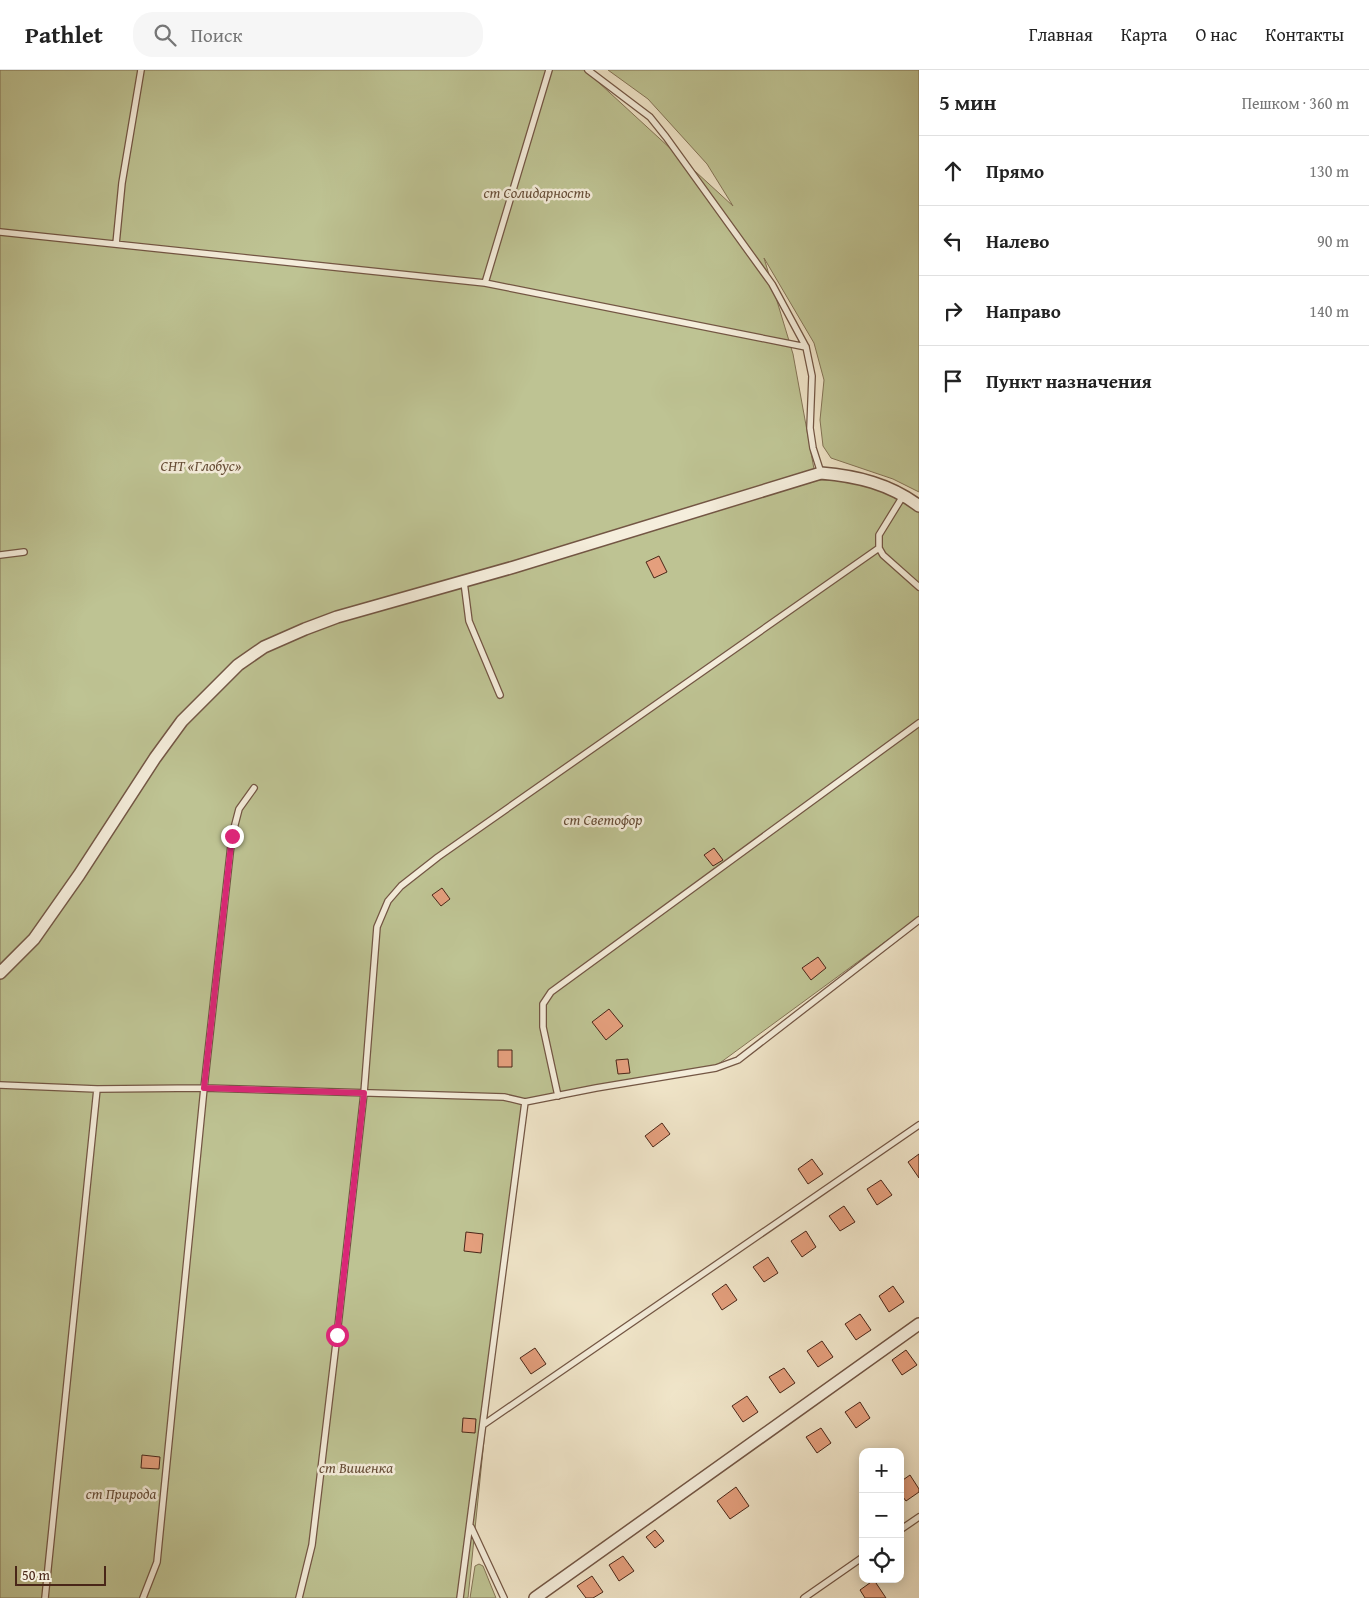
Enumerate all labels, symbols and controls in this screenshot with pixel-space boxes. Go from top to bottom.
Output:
search box [133,12,483,57]
text: Pathlet [25,17,103,52]
icon: search [151,21,179,49]
text: Поиск [191,21,242,49]
text: Главная [1029,21,1093,48]
text: Карта [1121,21,1167,48]
text: О нас [1195,21,1237,48]
text: Контакты [1265,21,1344,48]
text: 5 мин [939,87,996,118]
text: Пешком · 360 m [1242,91,1349,115]
icon: ahead [939,157,967,185]
text: Прямо [986,157,1044,185]
text: 130 m [1309,159,1349,183]
park label: ст Солидарность [483,182,591,203]
icon: left [939,227,967,255]
text: Налево [986,227,1049,255]
text: 90 m [1317,229,1349,253]
icon: right [939,297,967,325]
text: Направо [986,297,1061,325]
text: 140 m [1309,299,1349,323]
icon: arrive [939,367,967,395]
text: Пункт назначения [986,367,1152,395]
park label: СНТ «Глобус» [161,455,242,476]
park label: ст Светофор [564,809,642,830]
route end [221,825,244,848]
route start [326,1324,349,1347]
map controls [859,1448,904,1583]
button: + [859,1448,904,1493]
park label: ст Вишенка [319,1457,393,1478]
park label: ст Природа [86,1483,156,1504]
button: − [859,1493,904,1538]
button: locate [859,1538,904,1583]
scale bar [15,1563,106,1586]
text: 50 m [22,1565,50,1585]

